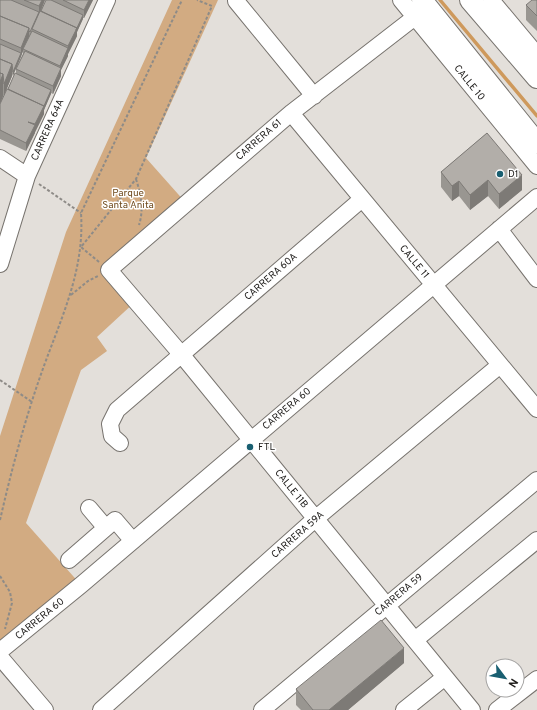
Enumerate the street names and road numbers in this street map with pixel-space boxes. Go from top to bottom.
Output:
street label: CALLE 10 [451,62,487,104]
street label: CARRERA 64A [29,97,67,163]
street label: CARRERA 61 [233,116,285,164]
street label: CALLE 11 [396,243,432,281]
street label: CARRERA 60A [242,250,300,304]
street label: CARRERA 60 [260,385,314,433]
street label: CALLE 11B [271,467,311,511]
street label: CARRERA 59A [269,508,327,561]
street label: CARRERA 59 [372,571,426,619]
street label: CARRERA 60 [13,595,67,643]

